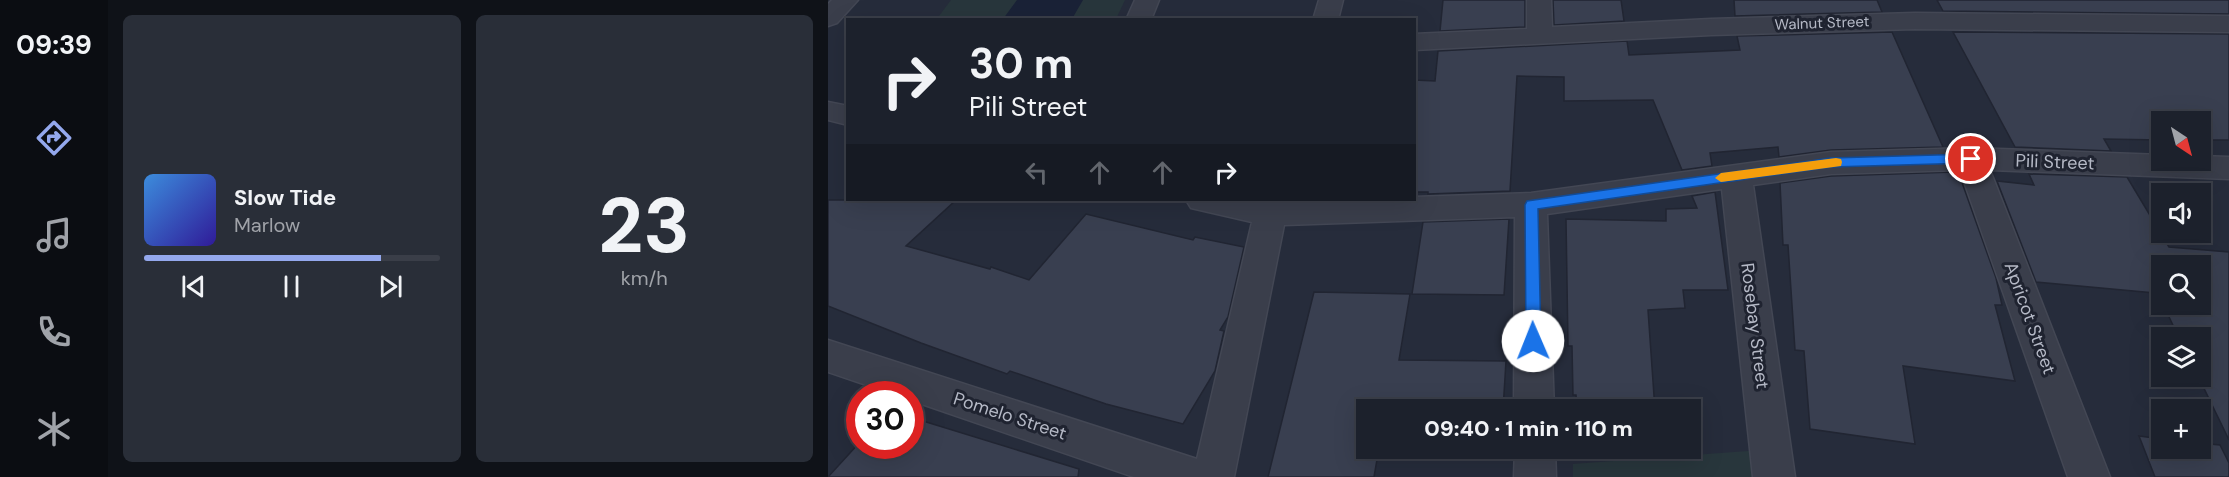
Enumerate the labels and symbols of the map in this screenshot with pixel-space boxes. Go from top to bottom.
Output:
street label: Walnut Street [1774,11,1870,35]
north arrow [2151,111,2211,171]
pin [1945,133,1996,184]
street label: Pili Street [2015,149,2095,175]
street label: Apricot Street [1999,259,2061,377]
street label: Rosebay Street [1735,262,1775,390]
position arrow [1501,309,1565,373]
speed limit sign: 30 [846,381,924,459]
street label: Pomelo Street [950,386,1070,446]

